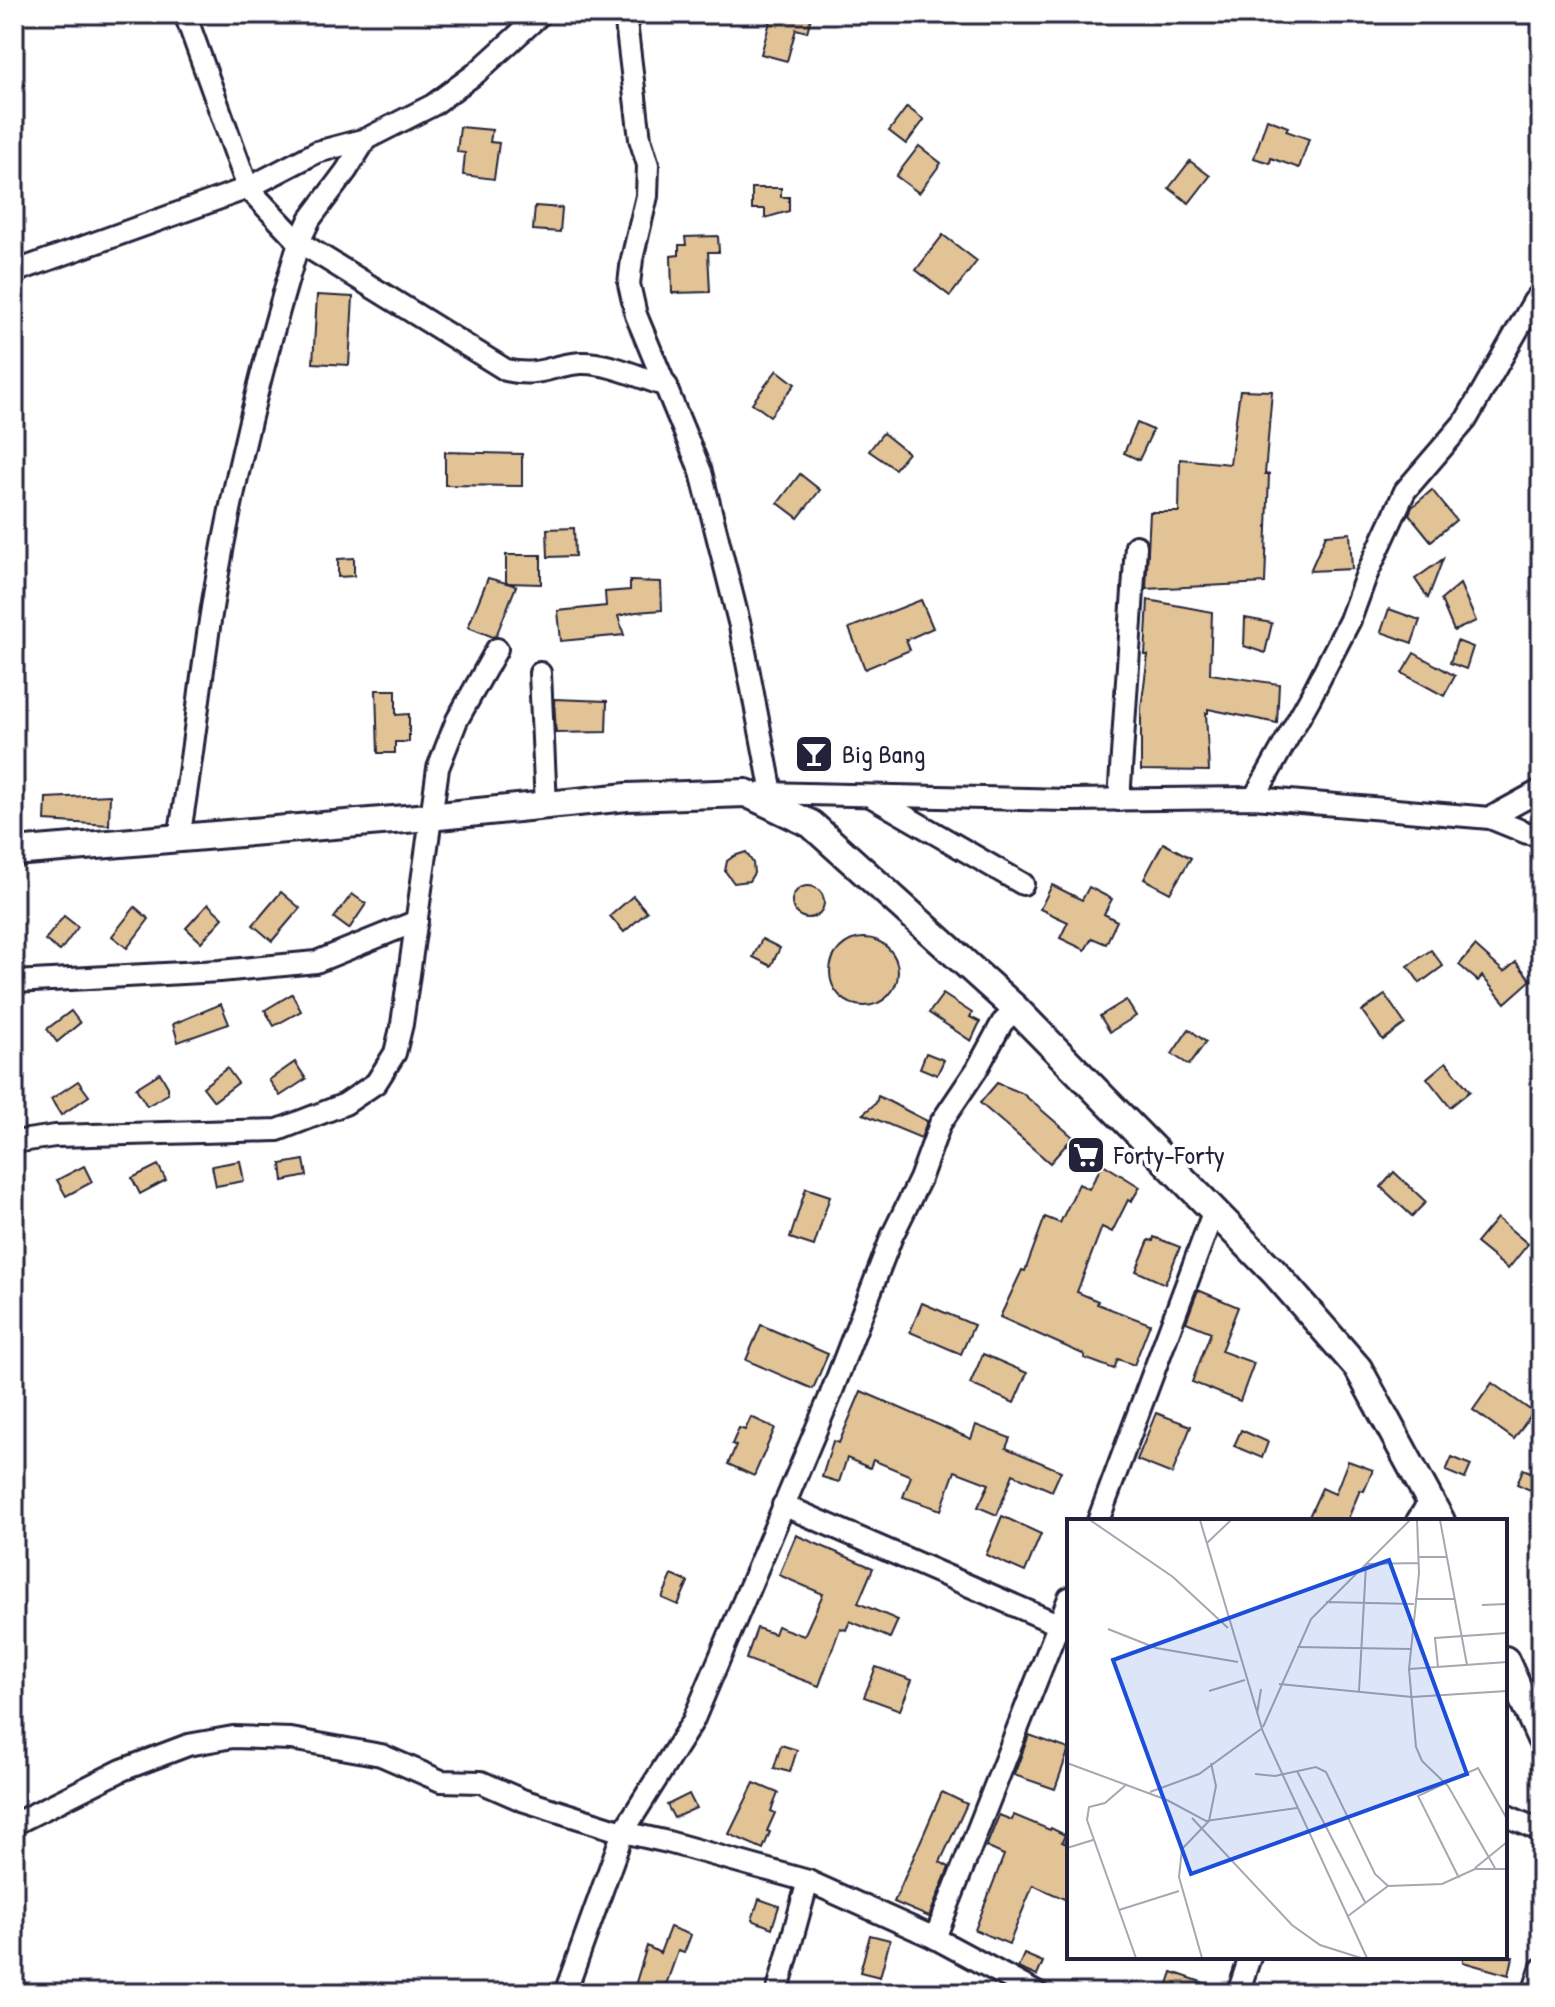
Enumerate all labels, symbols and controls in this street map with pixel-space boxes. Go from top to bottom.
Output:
bar icon: Big Bang [793,733,835,775]
place label: Big Bang [842,736,925,771]
supermarket icon: Forty-Forty [1065,1134,1107,1176]
place label: Forty-Forty [1113,1137,1225,1172]
inset map [1067,1519,1507,1959]

